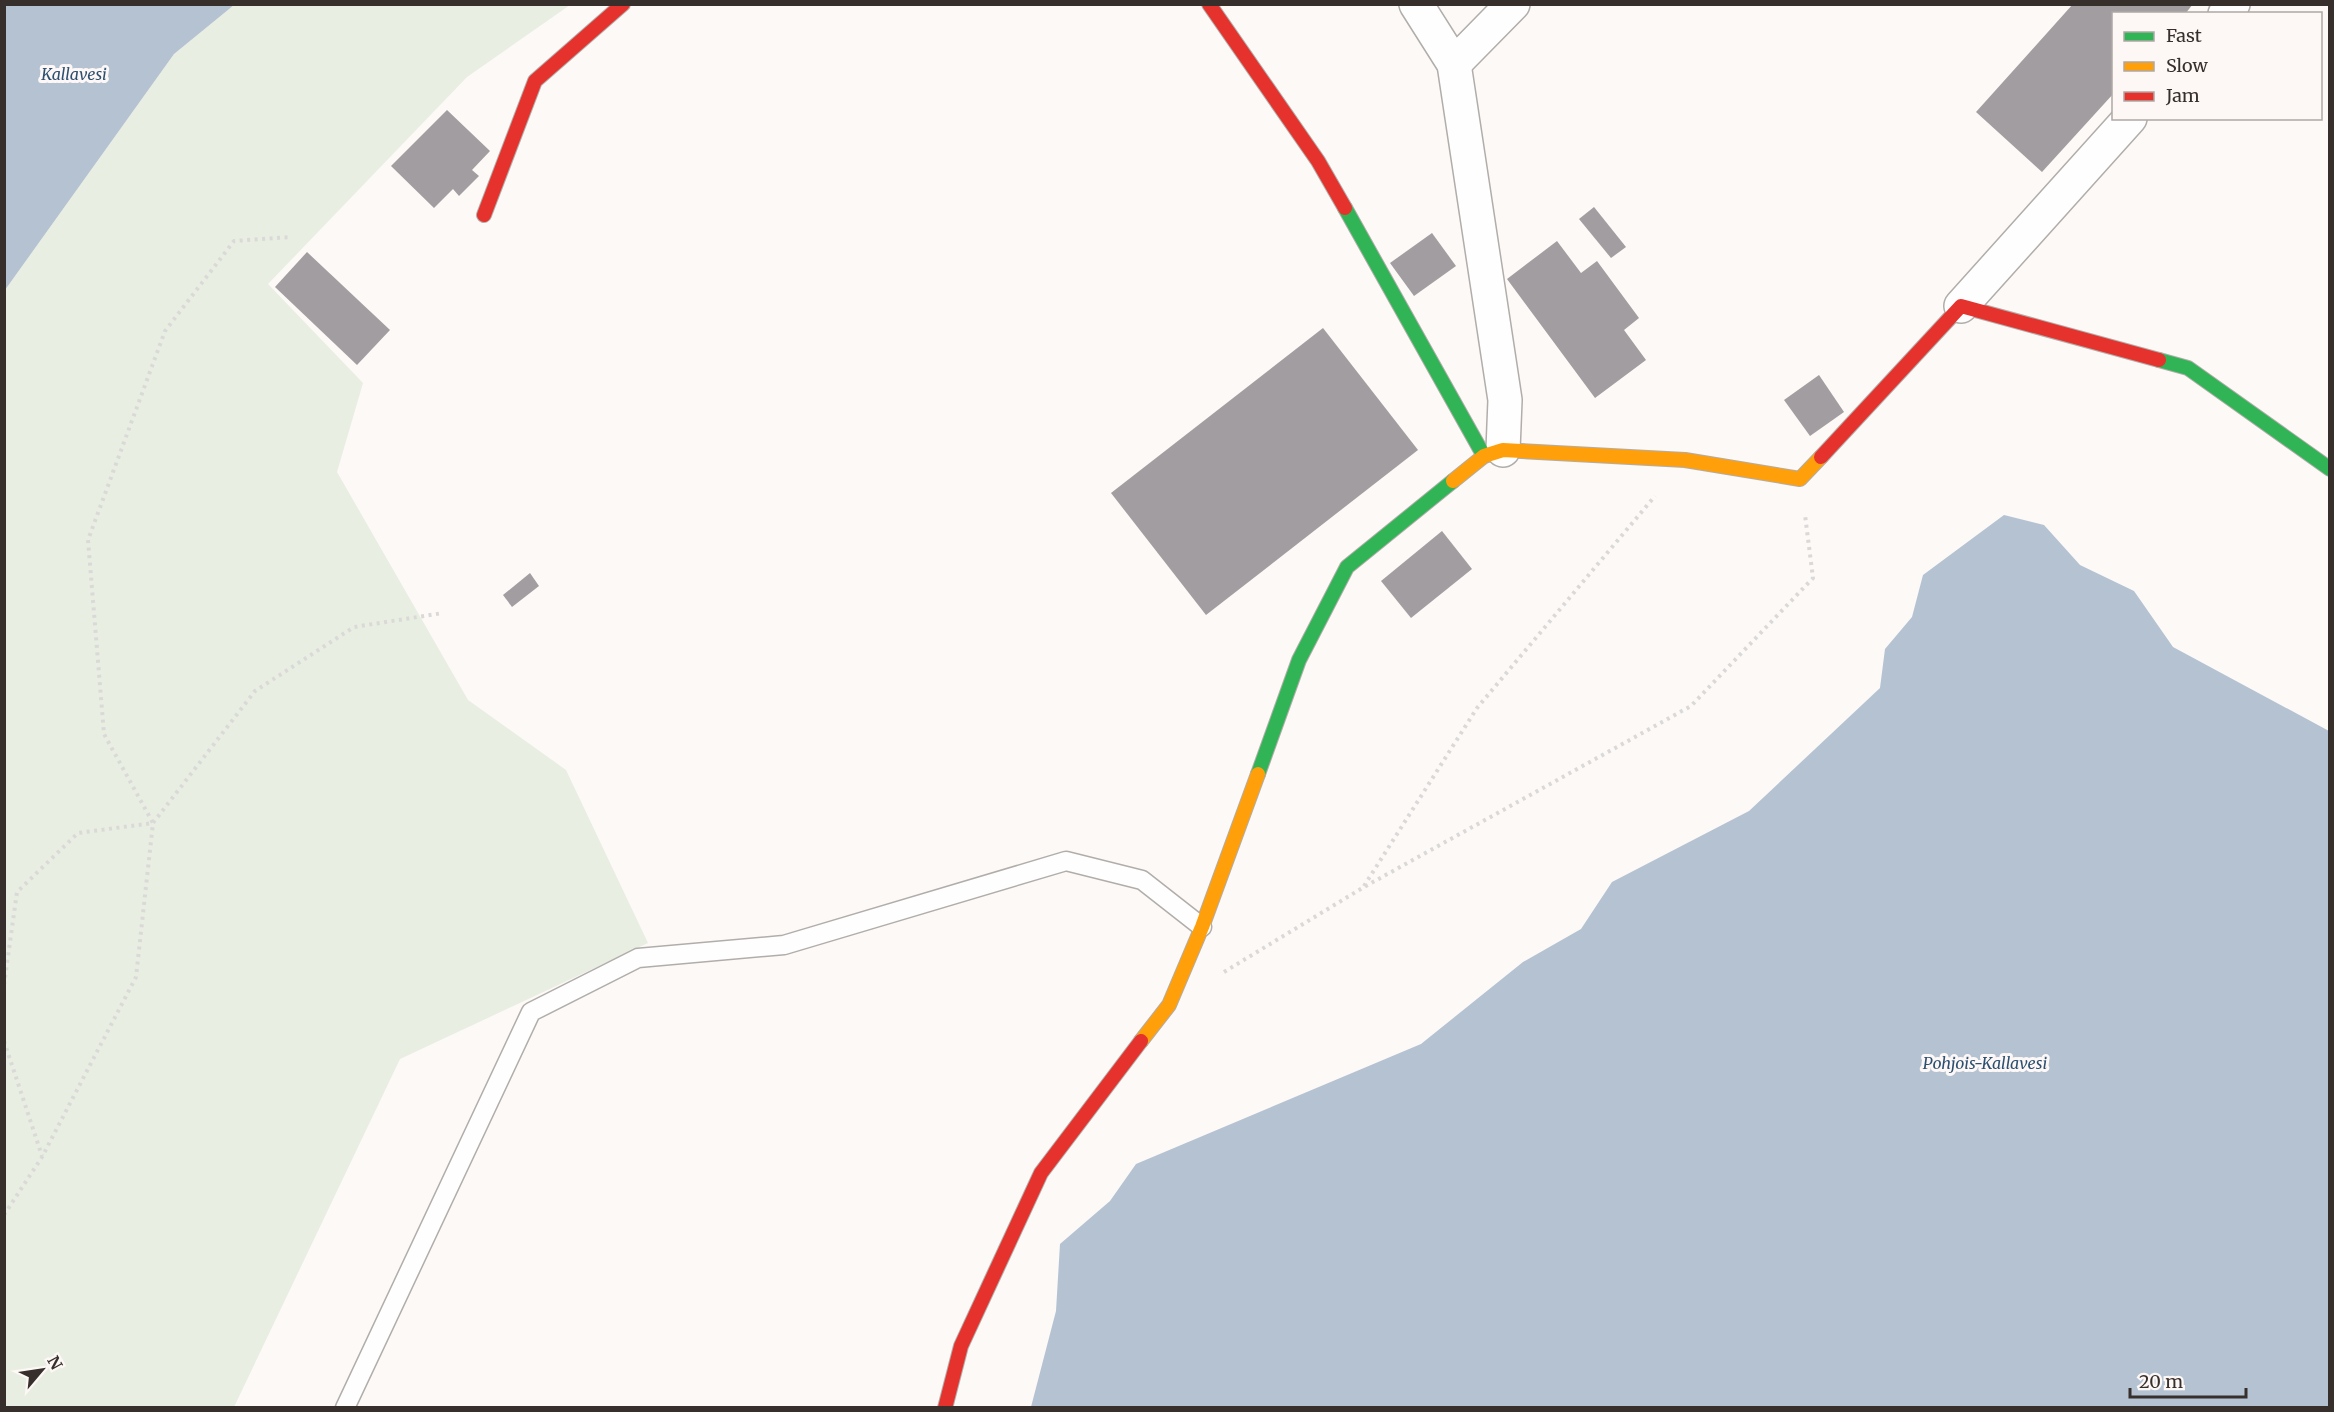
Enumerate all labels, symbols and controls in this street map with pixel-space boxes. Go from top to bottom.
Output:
legend [2112,12,2322,120]
text: Fast [2166,24,2202,47]
text: Slow [2166,54,2209,77]
water label: Kallavesi [40,64,107,84]
text: Jam [2165,84,2200,107]
water label: Pohjois-Kallavesi [1923,1053,2047,1073]
north arrow [12,1340,72,1400]
text: N [43,1352,67,1373]
scale bar [2130,1361,2246,1399]
text: 20 m [2139,1370,2183,1393]

